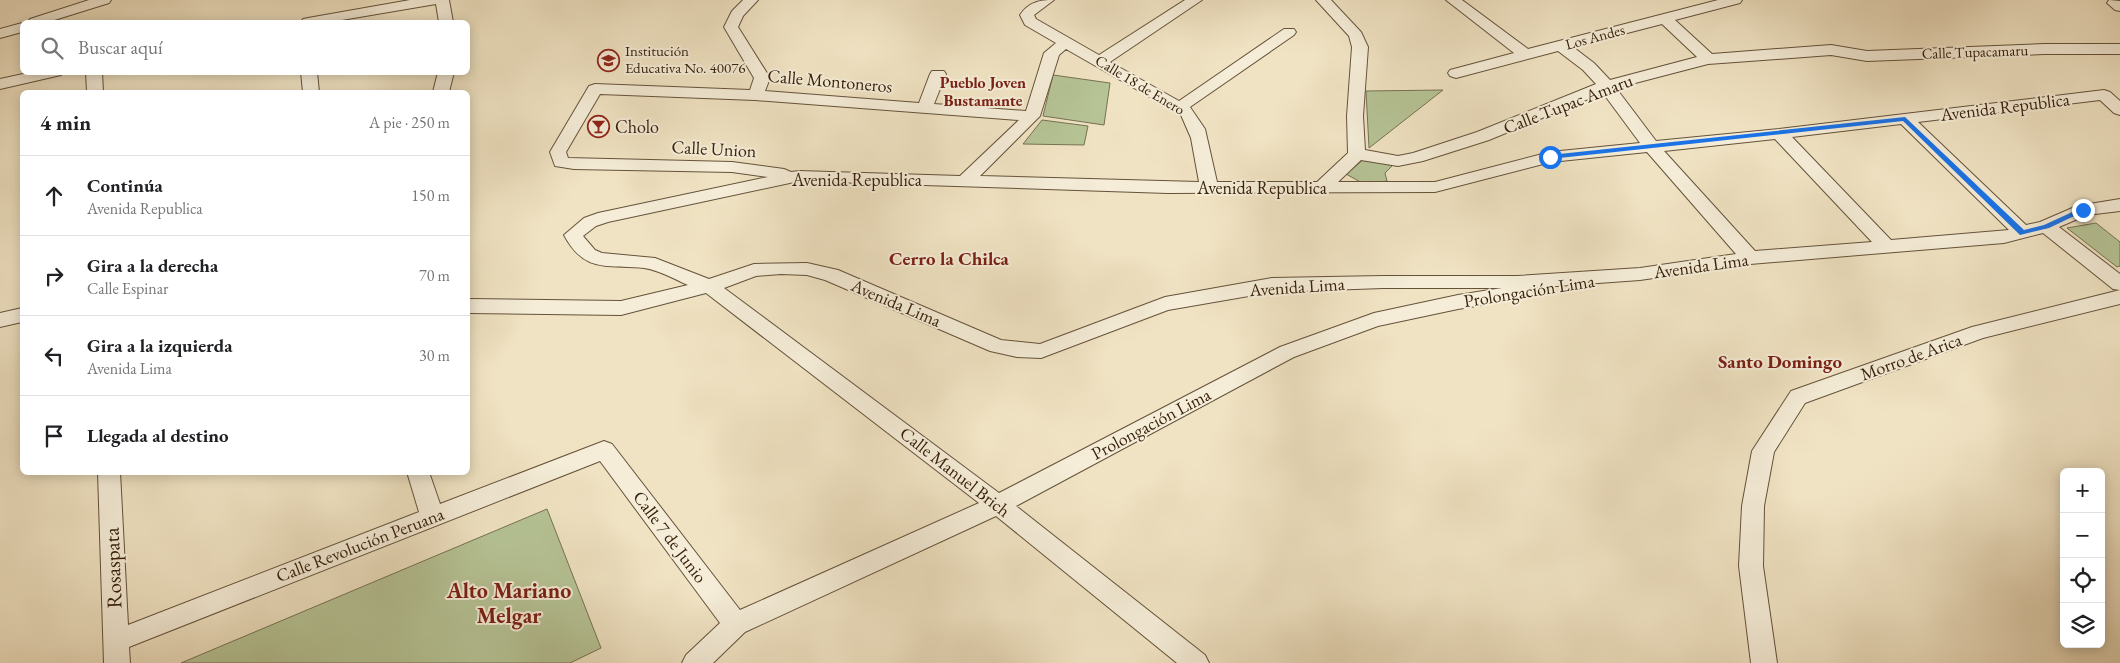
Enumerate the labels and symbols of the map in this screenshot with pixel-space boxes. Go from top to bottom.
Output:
street label: Los Andes [1563,19,1627,54]
street label: Calle Tupacamaru [1921,40,2029,63]
place label: Institución Educativa No. 40076 [625,41,746,77]
school or university icon: Institución Educativa No. 40076 [597,48,621,72]
street label: Calle 18 de Enero [1092,50,1189,119]
street label: Calle Montoneros [767,64,894,97]
street label: Calle Tupac Amaru [1500,68,1636,139]
district label: Pueblo Joven Bustamante [940,72,1026,111]
street label: Avenida Republica [1938,87,2072,126]
bar icon: Cholo [587,115,611,139]
place label: Cholo [615,115,659,138]
street label: Calle Union [671,135,757,162]
route start [1539,146,1562,169]
street label: Avenida Republica [791,168,923,191]
street label: Avenida Republica [1196,176,1328,199]
route end [2072,199,2095,222]
district label: Cerro la Chilca [889,246,1010,271]
street label: Avenida Lima [1651,247,1751,284]
street label: Prolongación Lima [1462,269,1597,312]
street label: Avenida Lima [1248,272,1346,301]
street label: Avenida Lima [847,273,945,332]
street label: Morro de Arica [1857,327,1965,385]
district label: Santo Domingo [1718,349,1842,374]
street label: Prolongación Lima [1087,382,1215,465]
street label: Calle Manuel Brich [896,421,1015,522]
street label: Calle 7 de Junio [628,486,713,587]
street label: Calle Revolución Peruana [273,502,448,587]
street label: Rosaspata [98,526,127,609]
district label: Alto Mariano Melgar [446,576,571,630]

